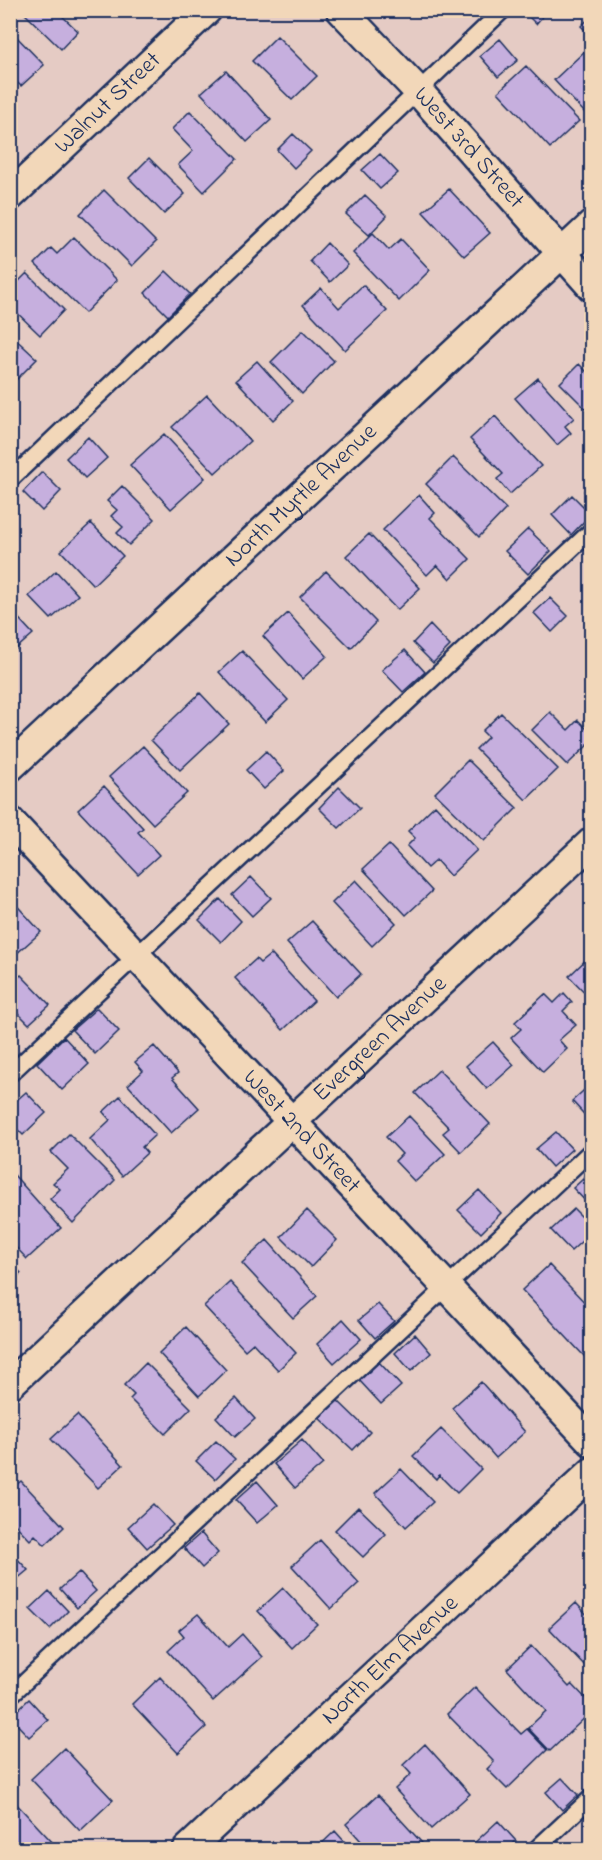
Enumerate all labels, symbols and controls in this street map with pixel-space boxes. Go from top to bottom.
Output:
street label: Walnut Street [47,44,170,163]
street label: West 3rd Street [405,79,533,217]
street label: North Myrtle Avenue [217,415,386,576]
street label: Evergreen Avenue [305,968,455,1111]
street label: West 2nd Street [234,1062,369,1202]
street label: North Elm Avenue [314,1587,467,1733]

